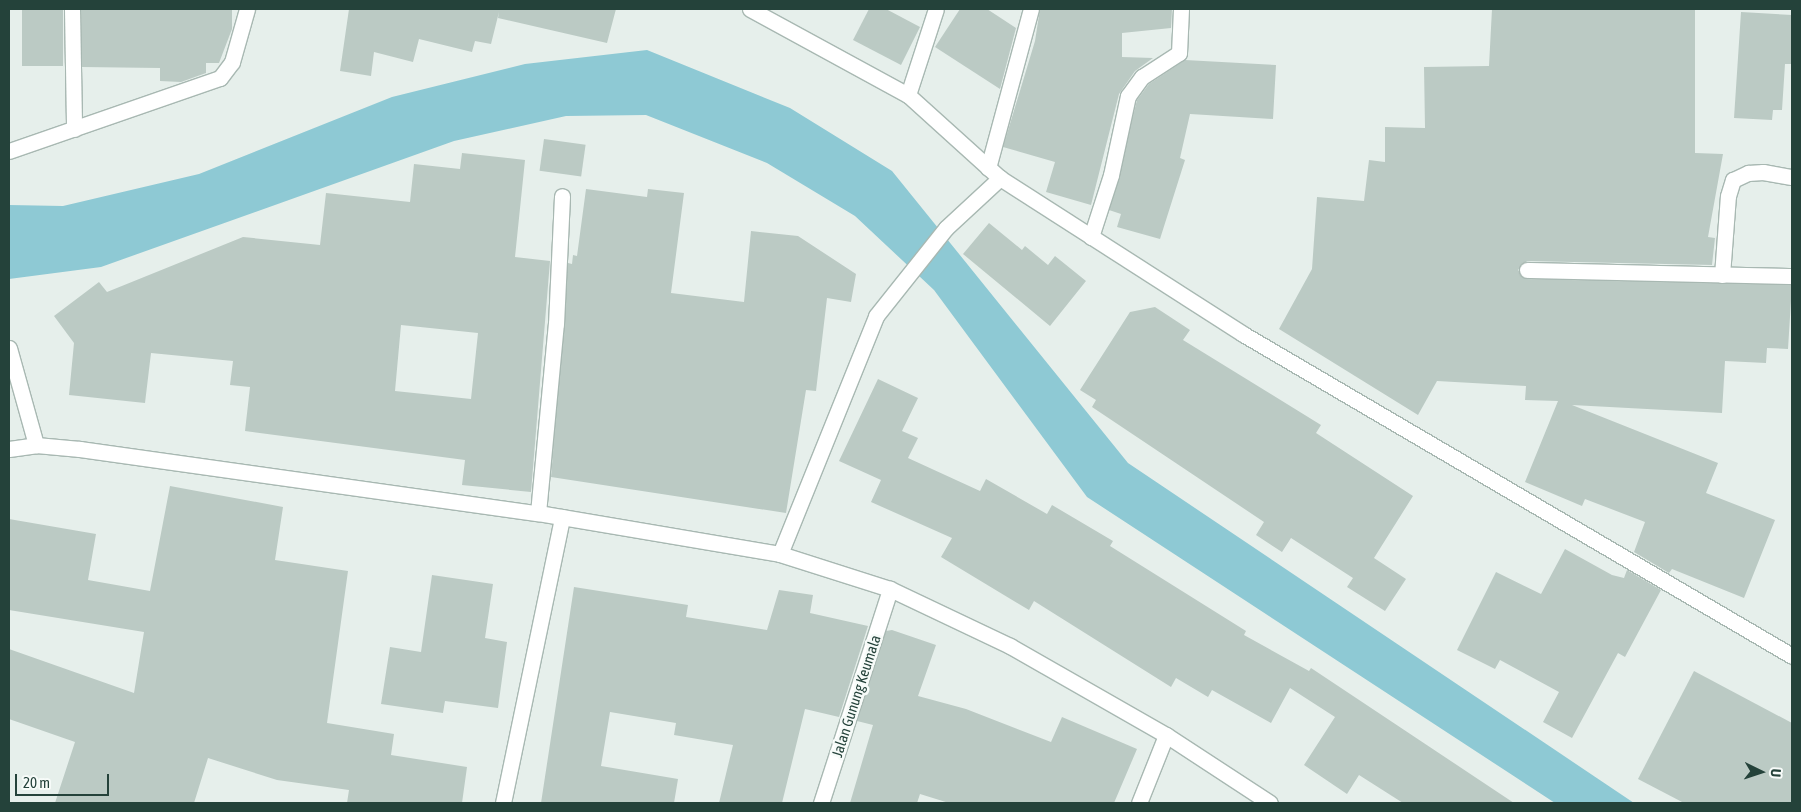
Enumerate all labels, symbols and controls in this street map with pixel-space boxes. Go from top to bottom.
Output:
street label: Jalan Gunung Keumala [828,633,884,759]
north arrow [1736,747,1786,797]
scale bar [18,764,111,796]
text: U [1768,768,1784,778]
text: 20 m [23,774,50,791]

